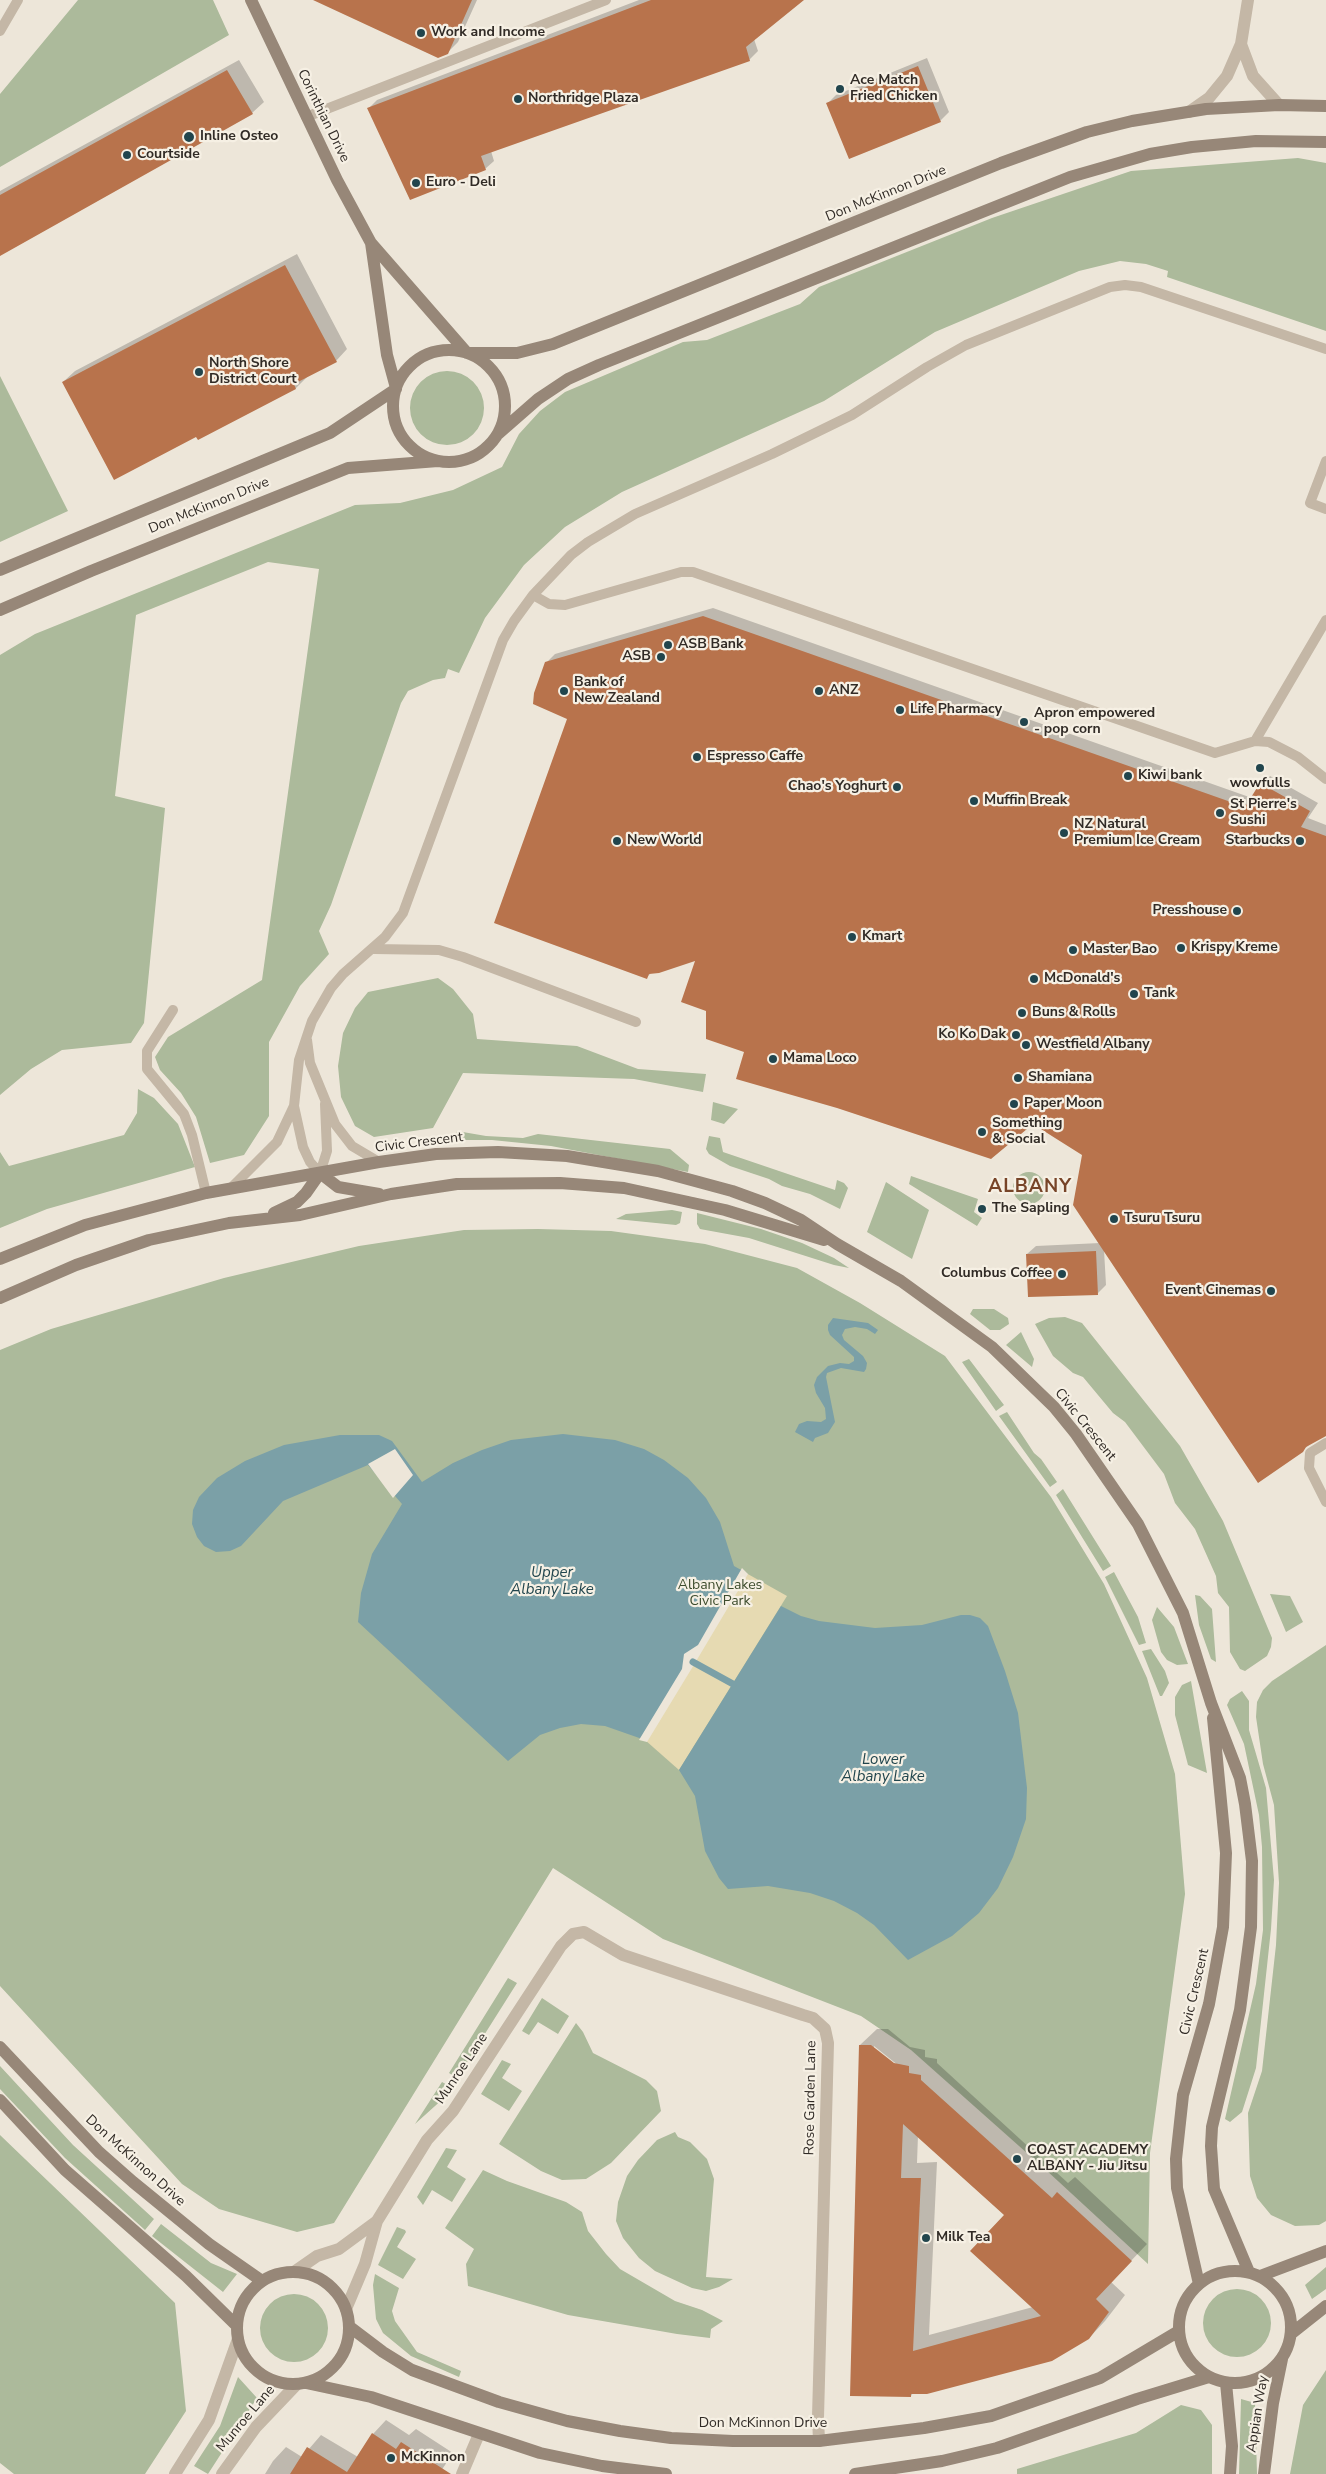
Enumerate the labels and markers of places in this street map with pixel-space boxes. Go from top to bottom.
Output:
place label: Work and Income [431,25,545,41]
marker: Work and Income [415,27,427,39]
place label: Ace Match Fried Chicken [850,73,938,105]
marker: Ace Match Fried Chicken [834,83,846,95]
place label: Northridge Plaza [528,91,639,107]
marker: Northridge Plaza [512,93,524,105]
place label: Inline Osteo [200,129,278,145]
marker: Inline Osteo [182,130,196,144]
place label: Courtside [137,147,200,163]
marker: Courtside [121,149,133,161]
place label: Euro - Deli [426,175,496,191]
marker: Euro - Deli [410,177,422,189]
place label: North Shore District Court [209,356,297,388]
marker: North Shore District Court [193,366,205,378]
place label: ASB Bank [678,637,744,653]
marker: ASB Bank [662,639,674,651]
place label: ASB [622,649,651,665]
marker: ASB [655,651,667,663]
place label: Bank of New Zealand [574,675,660,708]
place label: ANZ [829,683,858,699]
marker: Bank of New Zealand [558,685,570,697]
marker: ANZ [813,685,825,697]
place label: Life Pharmacy [910,702,1002,718]
marker: Life Pharmacy [894,704,906,716]
place label: Apron empowered - pop corn [1034,706,1155,739]
marker: Apron empowered - pop corn [1018,716,1030,728]
place label: Espresso Caffe [707,749,803,765]
marker: Espresso Caffe [691,751,703,763]
marker: wowfulls [1254,762,1266,774]
place label: Kiwi bank [1138,768,1202,784]
marker: Kiwi bank [1122,770,1134,782]
place label: wowfulls [1230,776,1290,792]
place label: Chao's Yoghurt [788,779,887,795]
marker: Chao's Yoghurt [891,781,903,793]
place label: Muffin Break [984,793,1067,809]
marker: Muffin Break [968,795,980,807]
place label: St Pierre's Sushi [1230,797,1297,830]
marker: St Pierre's Sushi [1214,807,1226,819]
place label: NZ Natural Premium Ice Cream [1074,817,1200,850]
marker: NZ Natural Premium Ice Cream [1058,827,1070,839]
place label: New World [627,833,702,849]
place label: Starbucks [1225,833,1290,849]
marker: New World [611,835,623,847]
marker: Starbucks [1294,835,1306,847]
place label: Presshouse [1153,903,1227,919]
marker: Presshouse [1231,905,1243,917]
place label: Kmart [862,929,902,945]
marker: Kmart [846,931,858,943]
place label: Krispy Kreme [1191,940,1278,956]
place label: Master Bao [1083,942,1157,958]
marker: Krispy Kreme [1175,942,1187,954]
marker: Master Bao [1067,944,1079,956]
place label: McDonald's [1044,971,1120,987]
marker: McDonald's [1028,973,1040,985]
place label: Tank [1144,986,1175,1002]
marker: Tank [1128,988,1140,1000]
place label: Buns & Rolls [1032,1005,1116,1021]
marker: Buns & Rolls [1016,1007,1028,1019]
place label: Ko Ko Dak [938,1027,1006,1043]
marker: Ko Ko Dak [1010,1029,1022,1041]
place label: Westfield Albany [1036,1037,1150,1053]
marker: Westfield Albany [1020,1039,1032,1051]
place label: Mama Loco [783,1051,857,1067]
marker: Mama Loco [767,1053,779,1065]
place label: Shamiana [1028,1070,1092,1086]
marker: Shamiana [1012,1072,1024,1084]
place label: Paper Moon [1024,1096,1102,1112]
marker: Paper Moon [1008,1098,1020,1110]
place label: Something & Social [992,1116,1063,1148]
marker: Something & Social [976,1126,988,1138]
place label: The Sapling [992,1201,1070,1217]
marker: The Sapling [976,1203,988,1215]
place label: Tsuru Tsuru [1124,1211,1200,1227]
marker: Tsuru Tsuru [1108,1213,1120,1225]
place label: Columbus Coffee [941,1266,1052,1282]
marker: Columbus Coffee [1056,1268,1068,1280]
place label: Event Cinemas [1165,1283,1261,1299]
marker: Event Cinemas [1265,1285,1277,1297]
place label: COAST ACADEMY ALBANY - Jiu Jitsu [1027,2143,1148,2176]
marker: COAST ACADEMY ALBANY - Jiu Jitsu [1011,2153,1023,2165]
place label: Milk Tea [936,2230,990,2246]
marker: Milk Tea [920,2232,932,2244]
place label: McKinnon [401,2450,465,2466]
marker: McKinnon [385,2452,397,2464]

